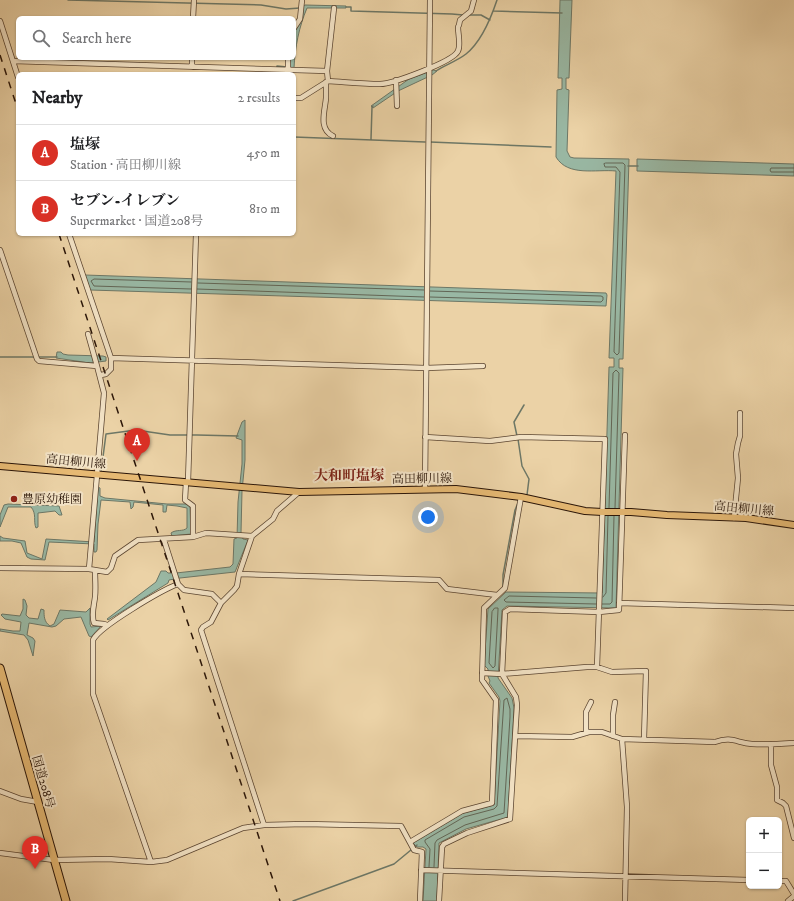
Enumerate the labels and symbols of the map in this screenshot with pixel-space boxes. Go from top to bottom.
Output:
pin: A [124,428,150,461]
street label: 高田柳川線 [45,452,107,472]
district label: 大和町塩塚 [314,467,384,485]
street label: 高田柳川線 [392,471,452,487]
place label: 豊原幼稚園 [22,492,82,507]
marker: 豊原幼稚園 [9,494,19,504]
street label: 高田柳川線 [713,499,775,519]
your location [418,507,438,527]
street label: 国道208号 [28,754,58,810]
pin: B [22,836,48,869]

